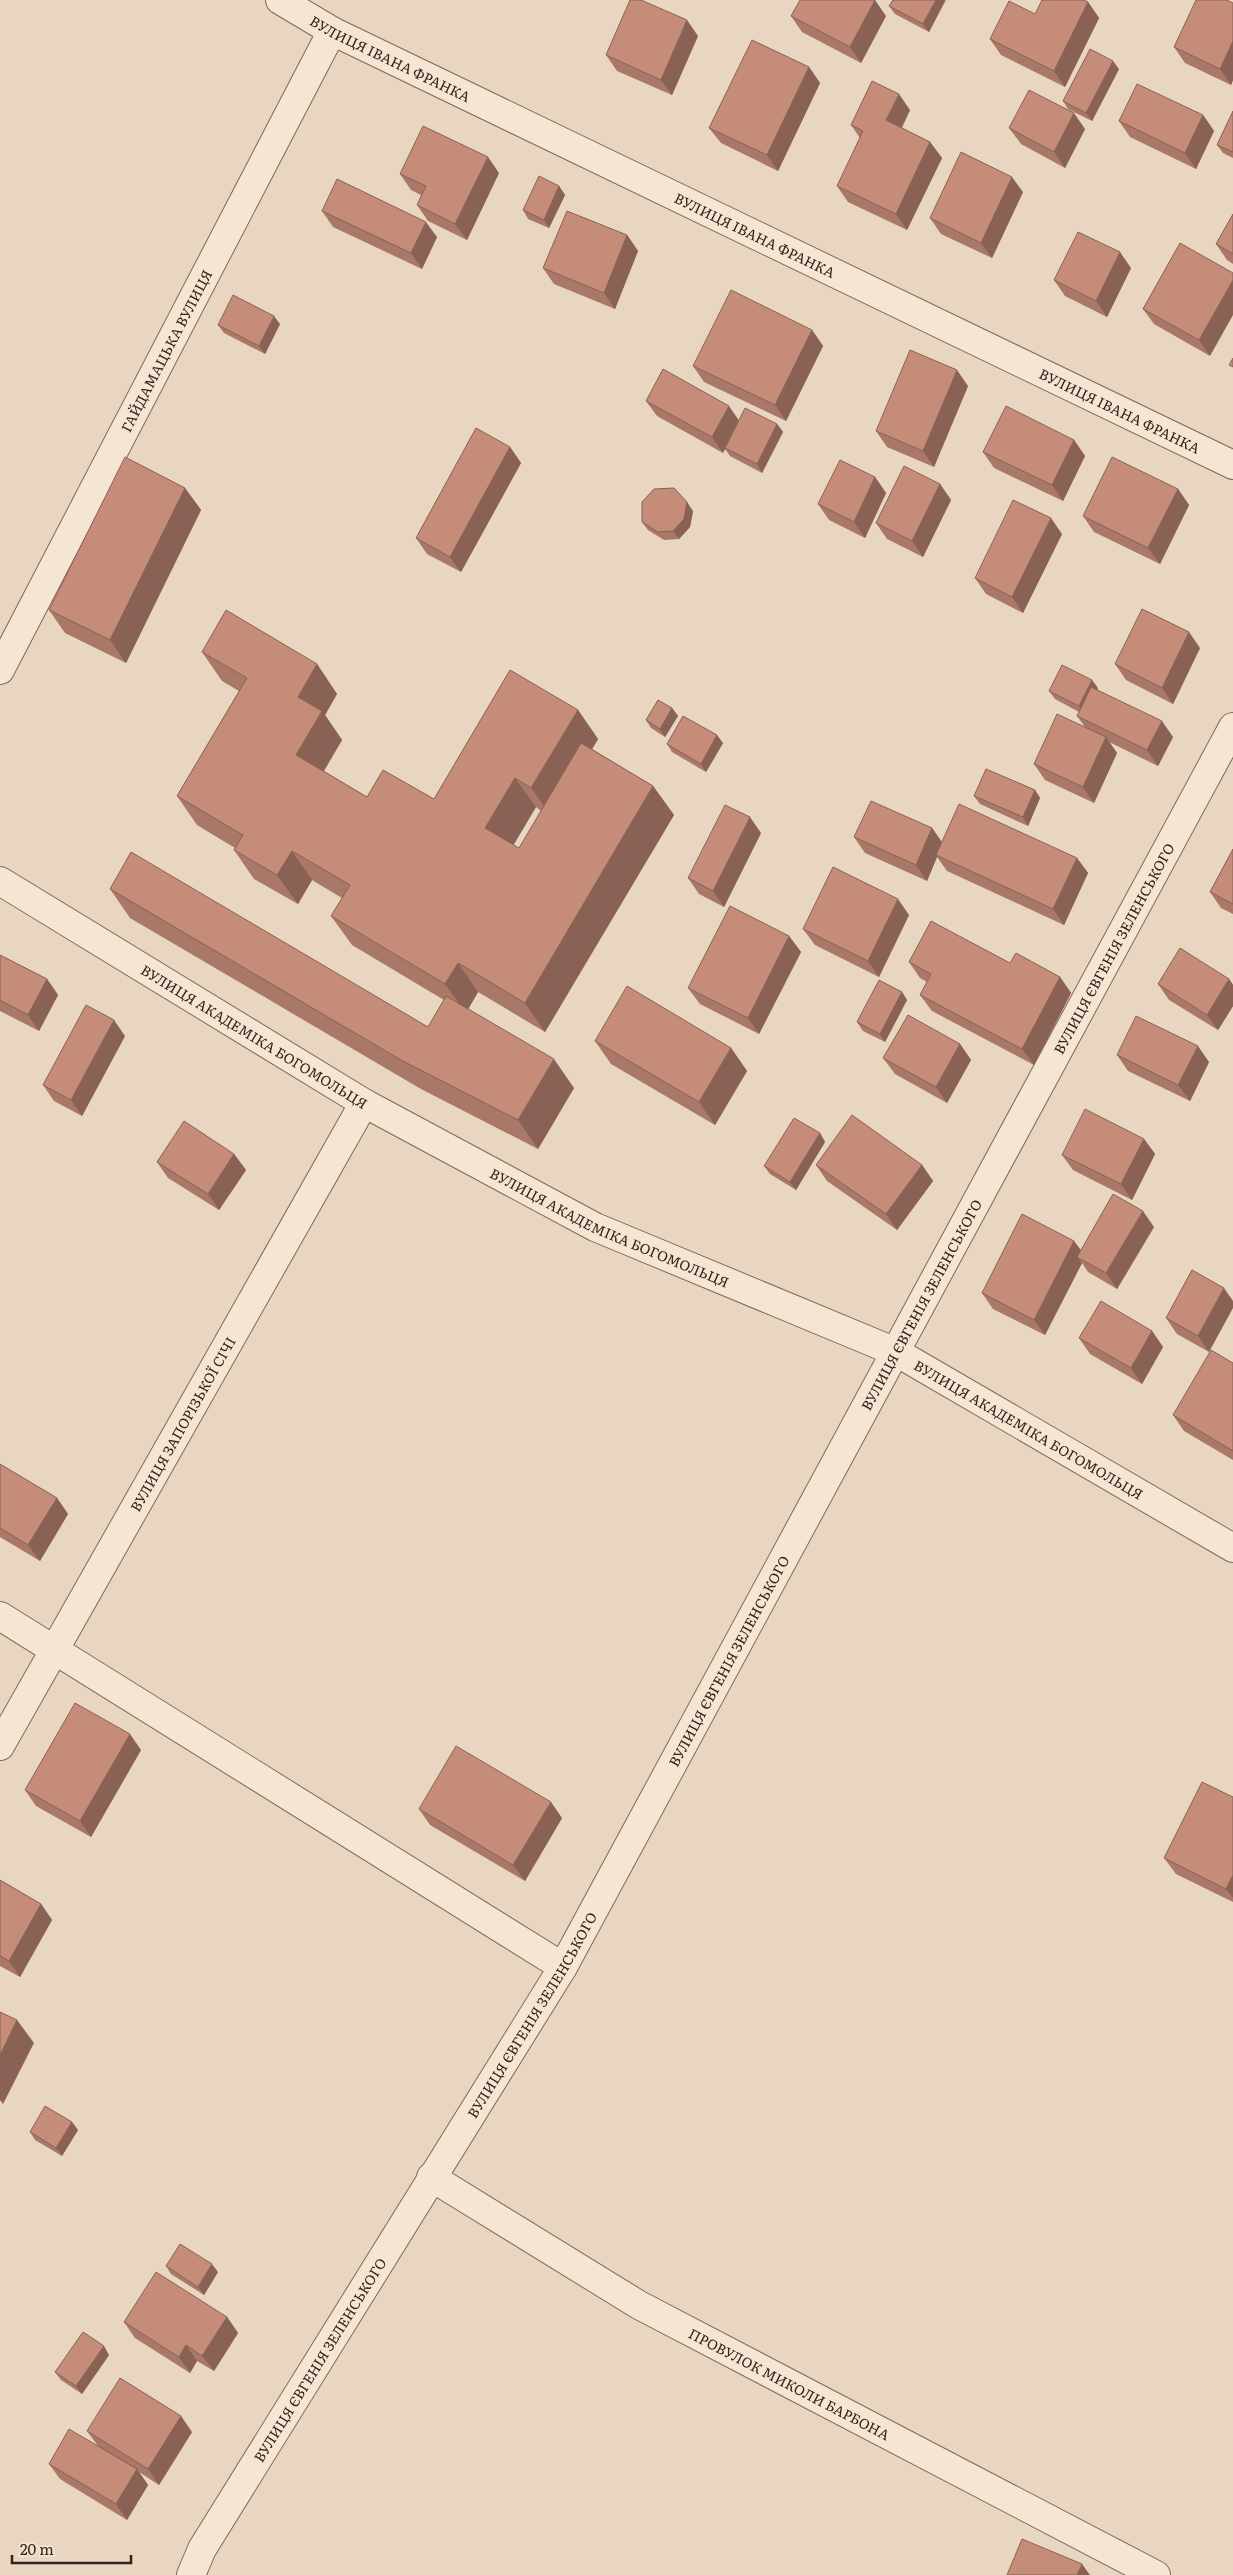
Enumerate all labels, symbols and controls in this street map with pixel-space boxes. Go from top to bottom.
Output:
street label: ВУЛИЦЯ ІВАНА ФРАНКА [306,10,475,107]
street label: ВУЛИЦЯ ІВАНА ФРАНКА [671,187,839,282]
street label: ГАЙДАМАЦЬКА ВУЛИЦЯ [116,266,216,435]
street label: ВУЛИЦЯ ІВАНА ФРАНКА [1036,363,1204,458]
street label: ВУЛИЦЯ ЄВГЕНІЯ ЗЕЛЕНСЬКОГО [1048,839,1179,1057]
street label: ВУЛИЦЯ АКАДЕМІКА БОГОМОЛЬЦЯ [137,959,372,1113]
street label: ВУЛИЦЯ АКАДЕМІКА БОГОМОЛЬЦЯ [487,1163,732,1292]
street label: ВУЛИЦЯ ЄВГЕНІЯ ЗЕЛЕНСЬКОГО [856,1196,986,1414]
street label: ВУЛИЦЯ ЗАПОРІЗЬКОЇ СІЧІ [125,1333,240,1515]
street label: ВУЛИЦЯ АКАДЕМІКА БОГОМОЛЬЦЯ [910,1355,1147,1504]
street label: ВУЛИЦЯ ЄВГЕНІЯ ЗЕЛЕНСЬКОГО [663,1552,794,1770]
street label: ВУЛИЦЯ ЄВГЕНІЯ ЗЕЛЕНСЬКОГО [462,1908,601,2122]
street label: ВУЛИЦЯ ЄВГЕНІЯ ЗЕЛЕНСЬКОГО [248,2254,390,2466]
street label: ПРОВУЛОК МИКОЛИ БАРБОНА [685,2323,894,2445]
scale bar [12,2532,131,2564]
text: 20 m [20,2537,54,2560]

